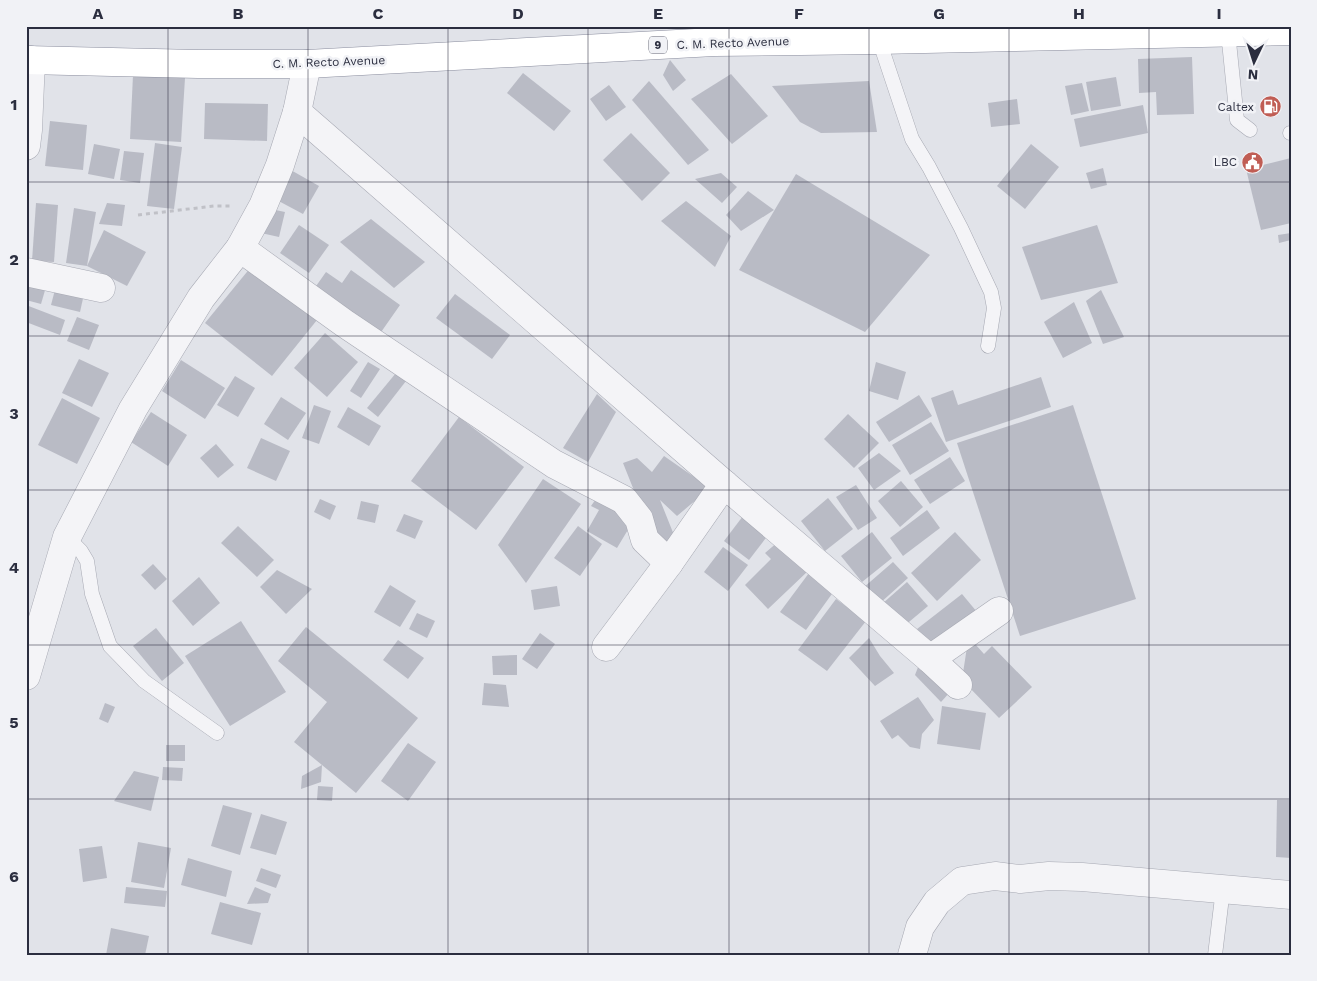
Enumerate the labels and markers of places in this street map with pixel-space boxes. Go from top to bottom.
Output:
fuel station icon: Caltex [1258,95,1282,119]
place label: Caltex [1217,100,1254,114]
public building icon: LBC [1241,150,1265,174]
place label: LBC [1214,155,1237,169]

